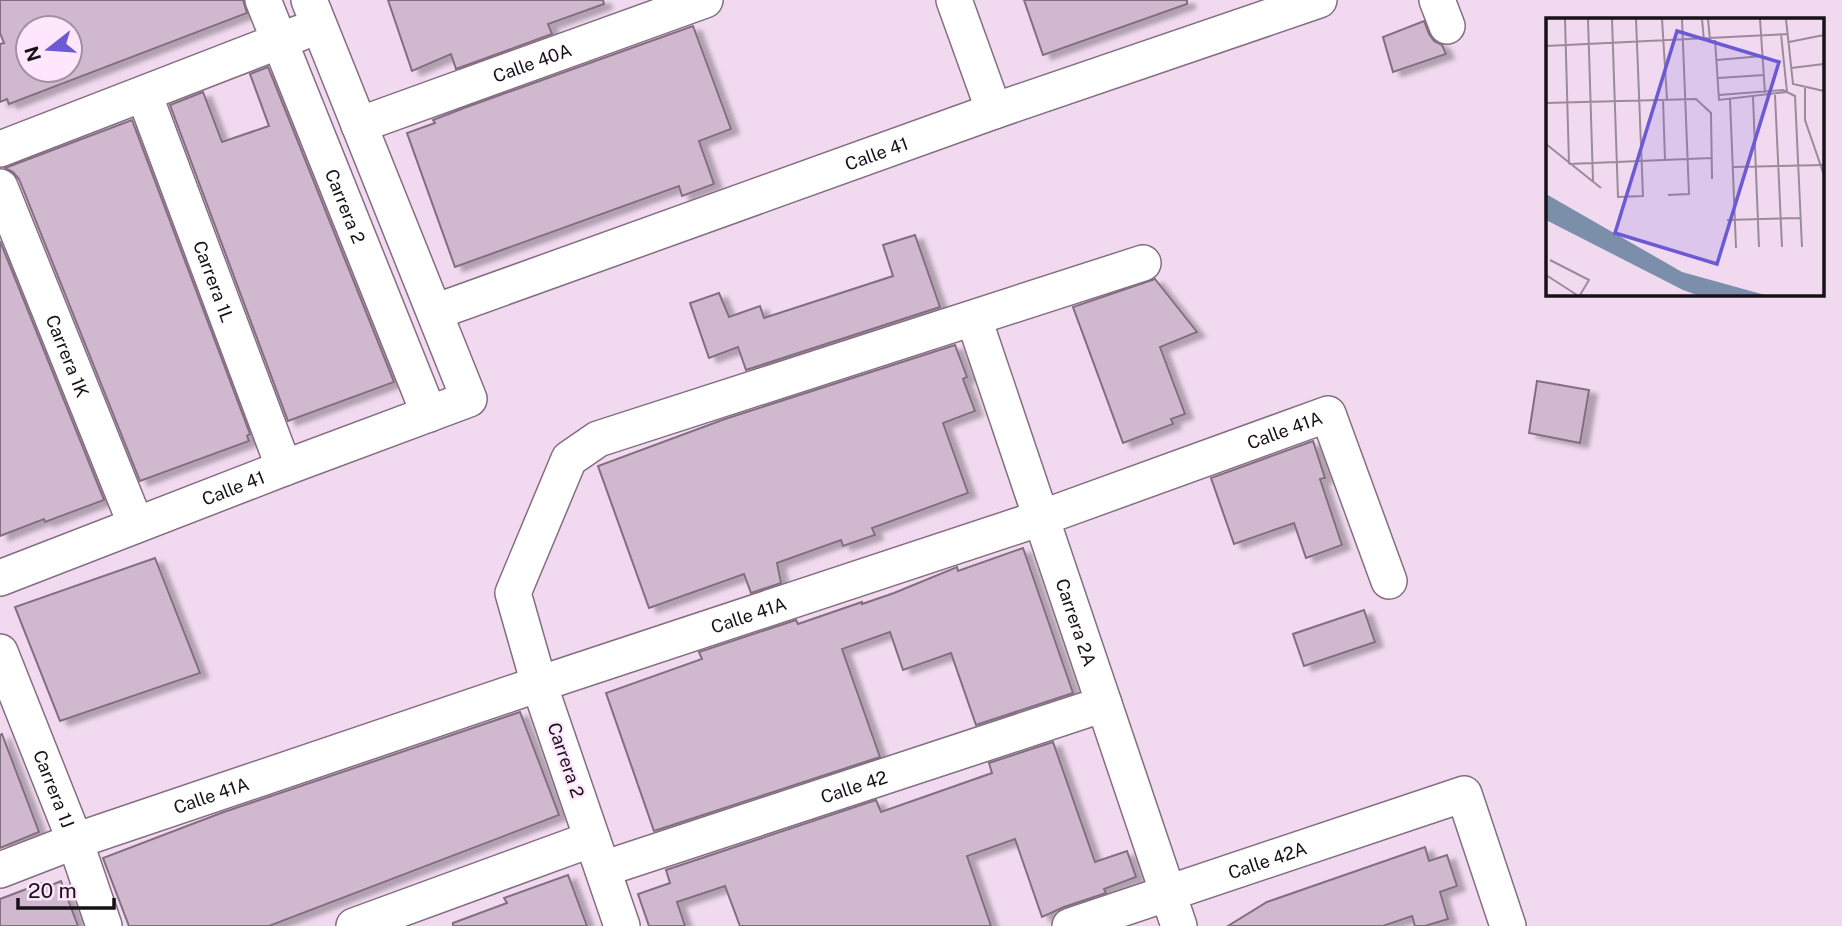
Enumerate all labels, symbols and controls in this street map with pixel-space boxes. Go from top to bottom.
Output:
north arrow [14,14,84,84]
inset map [1546,18,1825,296]
street label: Calle 40A [490,39,574,86]
text: N [20,44,45,64]
street label: Calle 41 [842,132,911,174]
street label: Carrera 2 [321,166,370,246]
street label: Carrera 1L [189,238,239,325]
street label: Carrera 1K [42,312,94,400]
street label: Calle 41A [1244,406,1325,453]
street label: Calle 41 [199,466,267,509]
street label: Carrera 2A [1052,576,1101,669]
street label: Calle 41A [708,592,789,637]
street label: Carrera 2 [543,720,589,800]
street label: Carrera 1J [29,747,79,831]
street label: Calle 42 [818,766,890,807]
street label: Calle 41A [171,772,252,817]
street label: Calle 42A [1225,837,1310,883]
scale bar [18,866,114,910]
text: 20 m [28,878,77,903]

